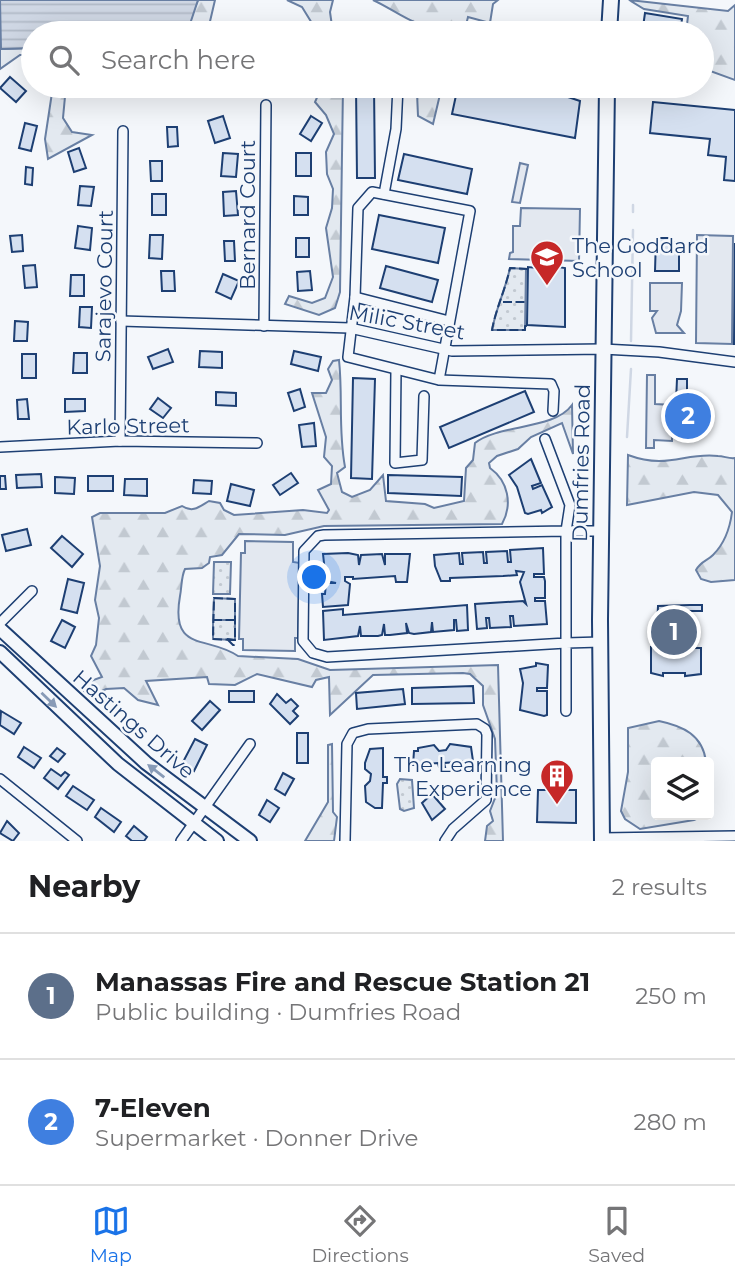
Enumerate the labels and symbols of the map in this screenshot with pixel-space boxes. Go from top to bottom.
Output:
street label: Bernard Court [235,140,260,290]
street label: Sarajevo Court [90,210,118,362]
place label: The Goddard School [572,233,709,282]
school or university icon: The Goddard School [528,238,566,287]
street label: Milic Street [347,299,467,345]
street label: Dumfries Road [567,384,595,542]
pin: 2 [665,390,711,442]
street label: Karlo Street [66,412,190,440]
your location [297,560,331,594]
pin: 1 [651,606,697,658]
street label: Hastings Drive [68,664,200,784]
one-way arrow [40,691,57,707]
place label: The Learning Experience [394,752,532,801]
building icon: The Learning Experience [538,757,576,806]
one-way arrow [147,763,165,778]

